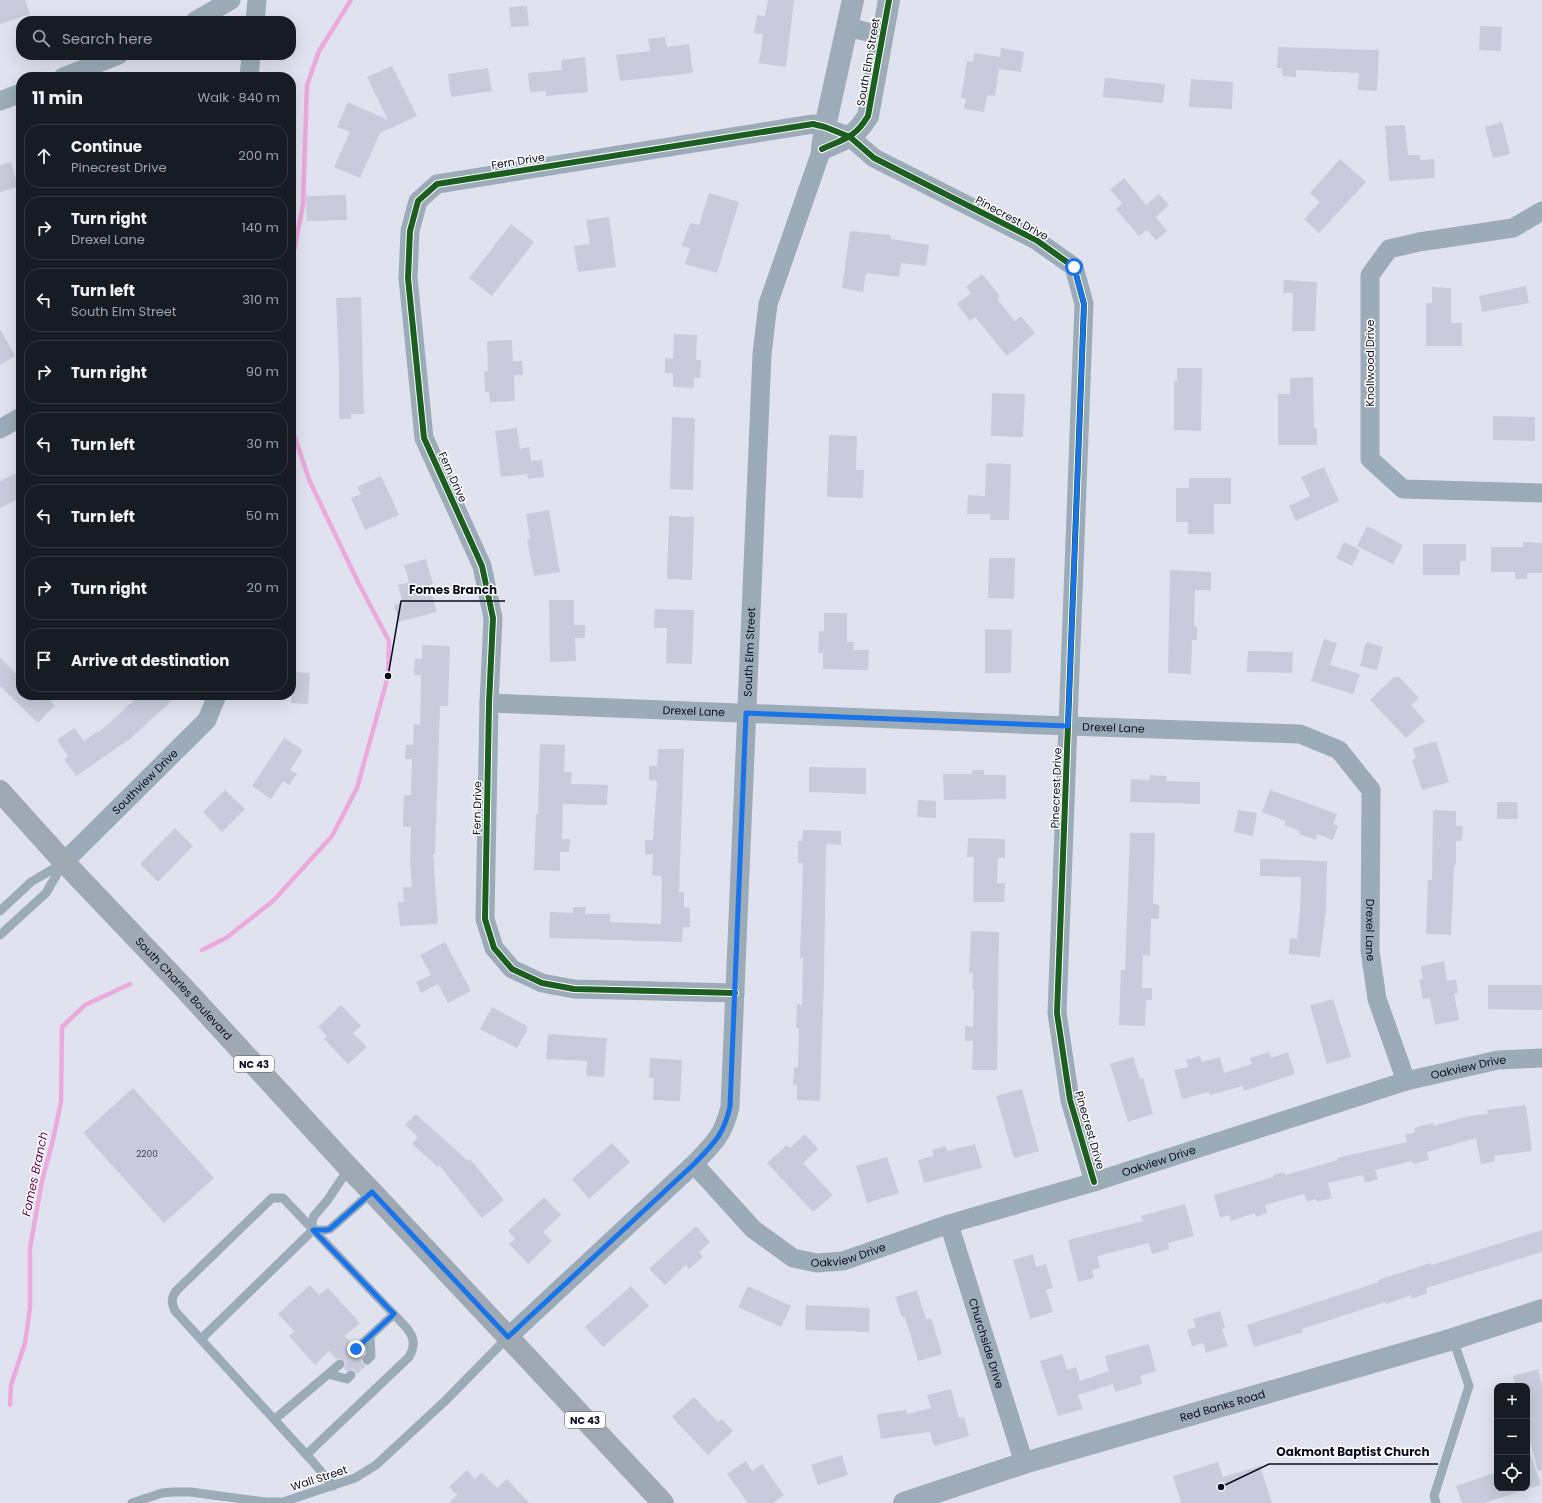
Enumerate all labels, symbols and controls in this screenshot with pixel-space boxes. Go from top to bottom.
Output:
search box [16,16,296,60]
street label: South Elm Street [852,17,884,107]
icon: search [30,27,52,49]
text: Search here [62,28,152,49]
text: 11 min [32,86,83,110]
text: Walk · 840 m [198,88,280,107]
text: Continue [71,136,142,157]
icon: ahead [33,145,55,167]
text: 200 m [238,146,279,165]
street label: Fern Drive [490,149,546,173]
text: Pinecrest Drive [71,158,167,177]
street label: Pinecrest Drive [973,192,1052,244]
text: Turn right [71,208,147,229]
icon: right [33,217,55,239]
text: 140 m [242,218,279,237]
text: Drexel Lane [71,230,145,249]
route start [1065,258,1083,276]
text: Turn left [71,280,135,301]
icon: left [33,289,55,311]
text: 310 m [242,290,279,309]
text: South Elm Street [71,302,177,321]
street label: Knollwood Drive [1362,319,1378,407]
icon: right [33,361,55,383]
text: Turn right [71,362,147,383]
text: 90 m [246,362,279,381]
icon: left [33,433,55,455]
text: Turn left [71,434,135,455]
text: 30 m [246,434,279,453]
street label: Fern Drive [435,449,471,505]
icon: left [33,505,55,527]
text: Turn left [71,506,135,527]
text: 50 m [246,506,279,525]
icon: right [33,577,55,599]
callout: Fomes Branch [401,577,505,601]
text: Turn right [71,578,147,599]
text: 20 m [246,578,279,597]
text: Fomes Branch [409,581,497,598]
street label: South Elm Street [739,607,759,697]
icon: arrive [33,649,55,671]
text: Arrive at destination [71,650,229,671]
street label: Drexel Lane [662,702,726,720]
street label: Drexel Lane [1082,718,1145,737]
street label: Southview Drive [108,745,181,818]
street label: Pinecrest Drive [1047,747,1065,829]
street label: Fern Drive [469,781,485,835]
street label: Drexel Lane [1362,899,1379,963]
street label: South Charles Boulevard [132,934,236,1044]
street label: Oakview Drive [1429,1052,1507,1083]
road number: NC 43 [234,1056,274,1072]
street label: Pinecrest Drive [1071,1089,1109,1171]
water label: Fomes Branch [17,1130,52,1218]
street label: Oakview Drive [1120,1142,1198,1181]
house number: 2200 [136,1148,158,1160]
street label: Oakview Drive [809,1239,888,1271]
street label: Churchside Drive [965,1296,1008,1391]
route end [347,1340,365,1358]
map controls [1494,1383,1530,1491]
button: + [1494,1383,1530,1419]
street label: Red Banks Road [1178,1386,1267,1426]
road number: NC 43 [565,1412,605,1428]
button: − [1494,1419,1530,1455]
callout: Oakmont Baptist Church [1269,1440,1438,1464]
text: Oakmont Baptist Church [1276,1443,1430,1460]
button: locate [1494,1455,1530,1491]
street label: Wall Street [289,1461,349,1495]

